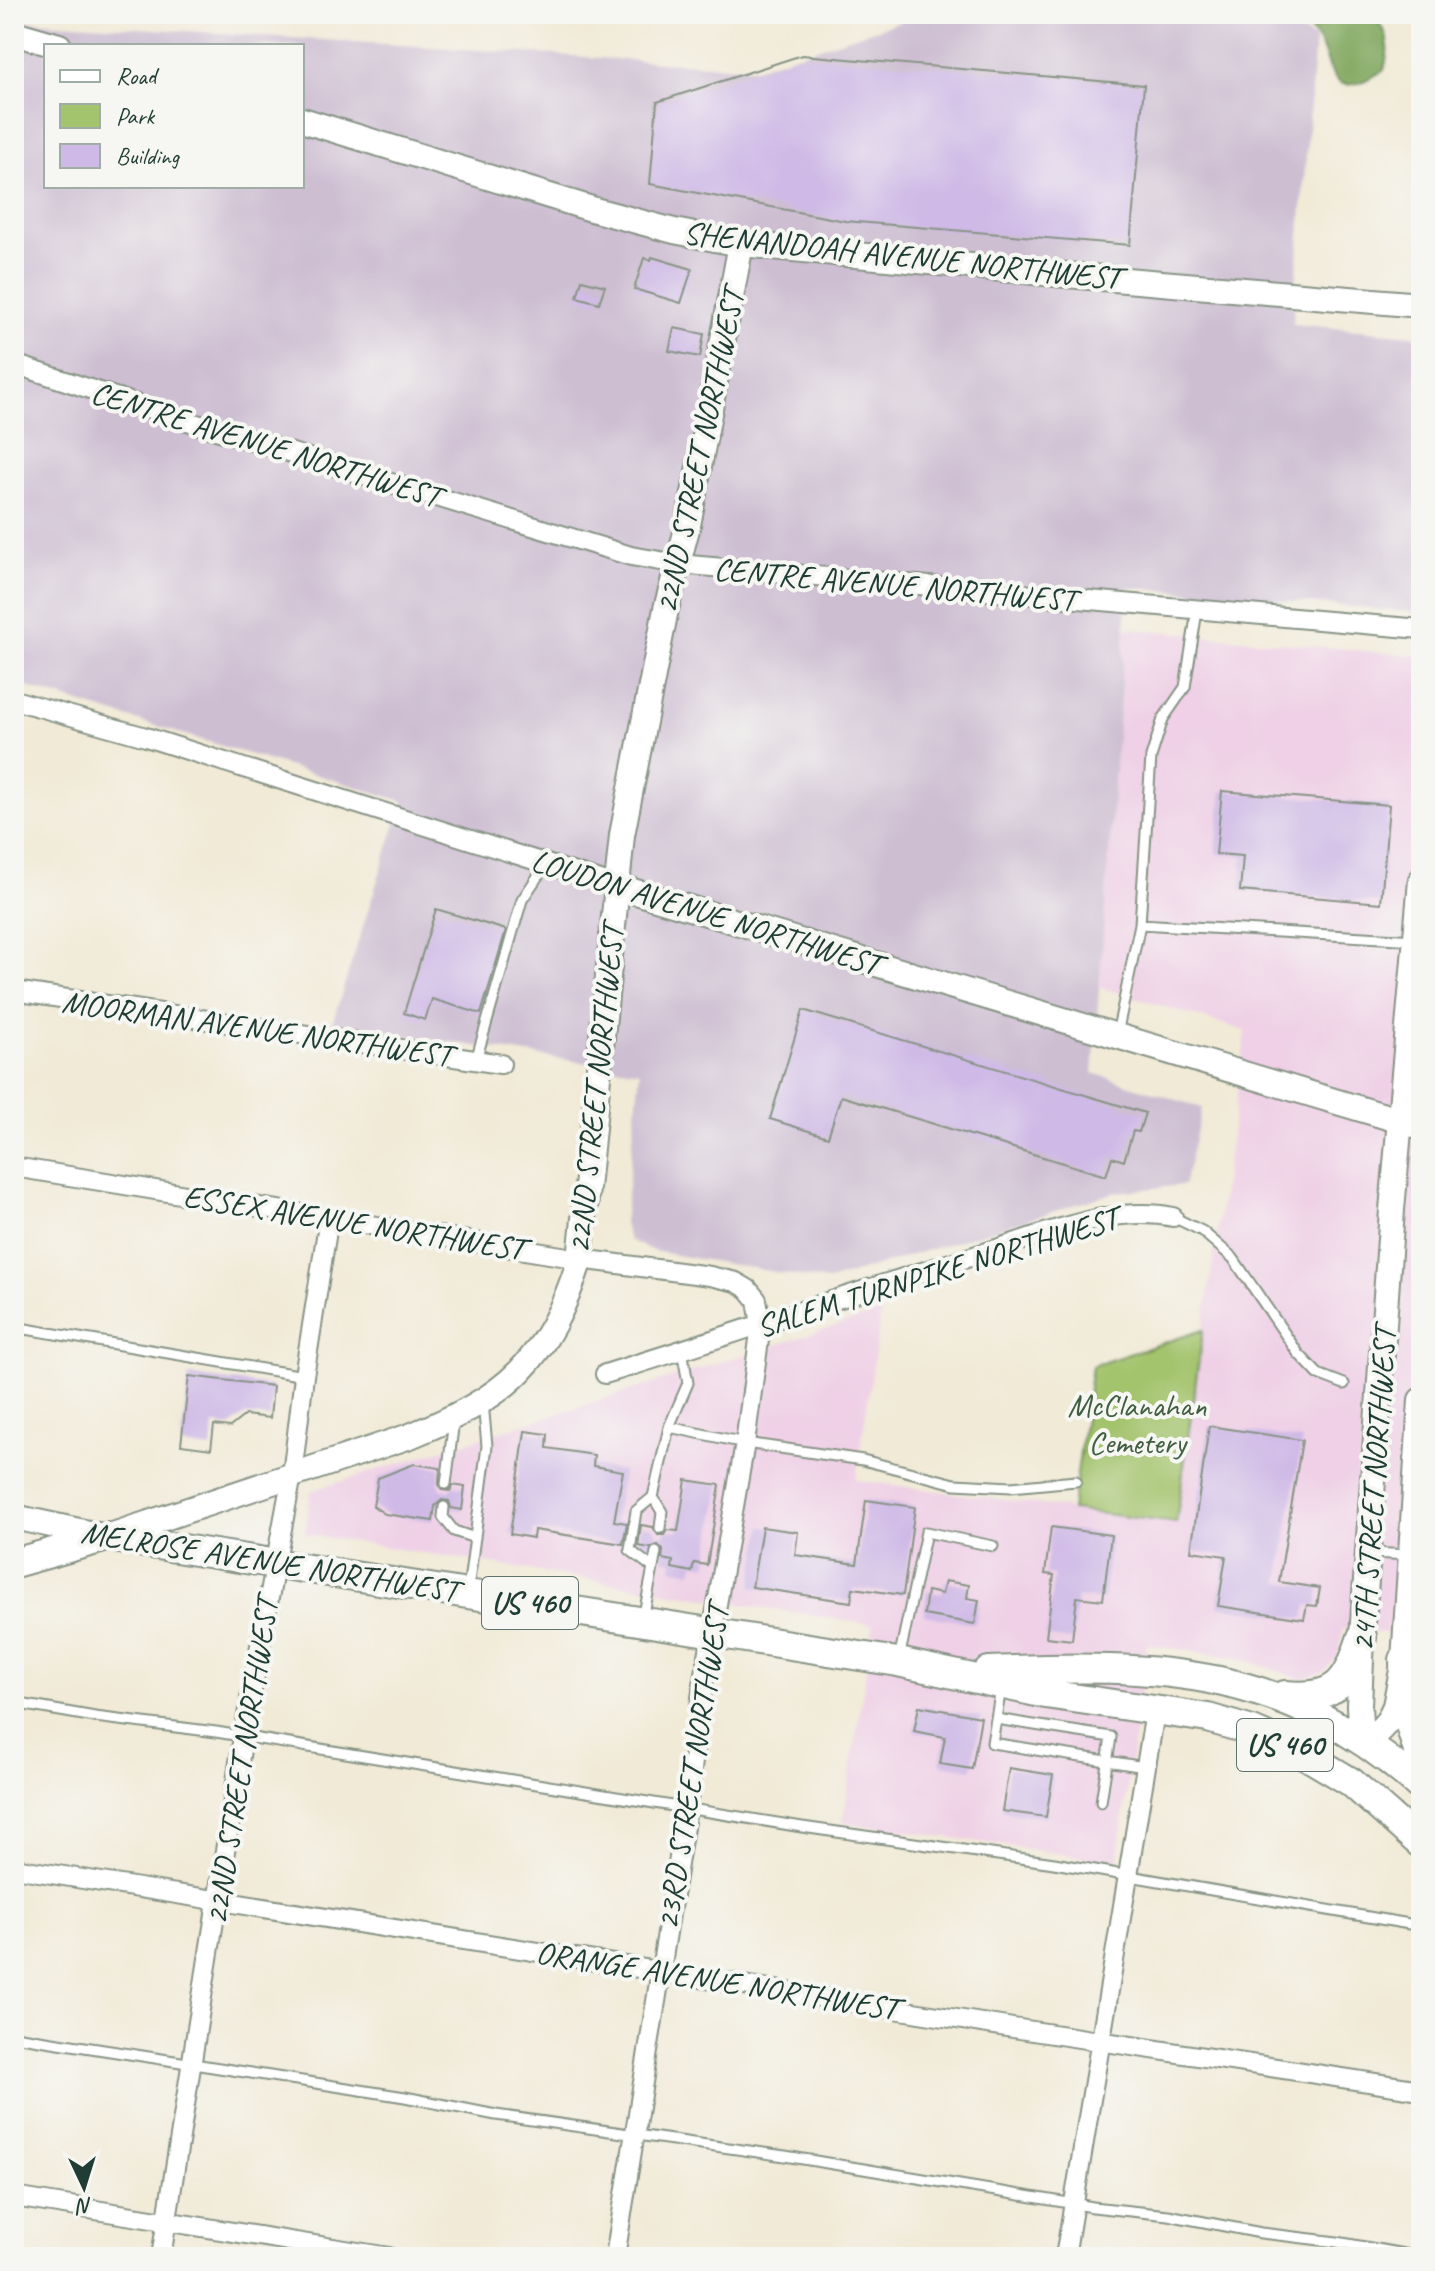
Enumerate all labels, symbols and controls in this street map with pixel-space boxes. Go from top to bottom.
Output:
legend [44,44,304,188]
text: Road [116,61,160,91]
text: Park [116,101,156,131]
text: Building [116,141,181,171]
street label: SHENANDOAH AVENUE NORTHWEST [681,212,1131,300]
street label: 22ND STREET NORTHWEST [645,279,755,617]
street label: CENTRE AVENUE NORTHWEST [86,372,452,519]
street label: CENTRE AVENUE NORTHWEST [712,548,1084,621]
street label: LOUDON AVENUE NORTHWEST [527,840,893,987]
street label: 22ND STREET NORTHWEST [558,917,634,1255]
street label: MOORMAN AVENUE NORTHWEST [60,981,461,1077]
street label: ESSEX AVENUE NORTHWEST [181,1175,536,1271]
street label: SALEM TURNPIKE NORTHWEST [751,1195,1131,1347]
street label: 24TH STREET NORTHWEST [1342,1319,1406,1652]
park label: McClanahan Cemetery [1068,1385,1207,1463]
street label: MELROSE AVENUE NORTHWEST [78,1511,468,1613]
road number: US 460 [482,1577,578,1629]
street label: 22ND STREET NORTHWEST [195,1589,289,1927]
street label: 23RD STREET NORTHWEST [647,1596,739,1932]
road number: US 460 [1237,1719,1333,1771]
street label: ORANGE AVENUE NORTHWEST [533,1932,909,2031]
north arrow [44,2147,124,2227]
text: N [74,2192,93,2221]

